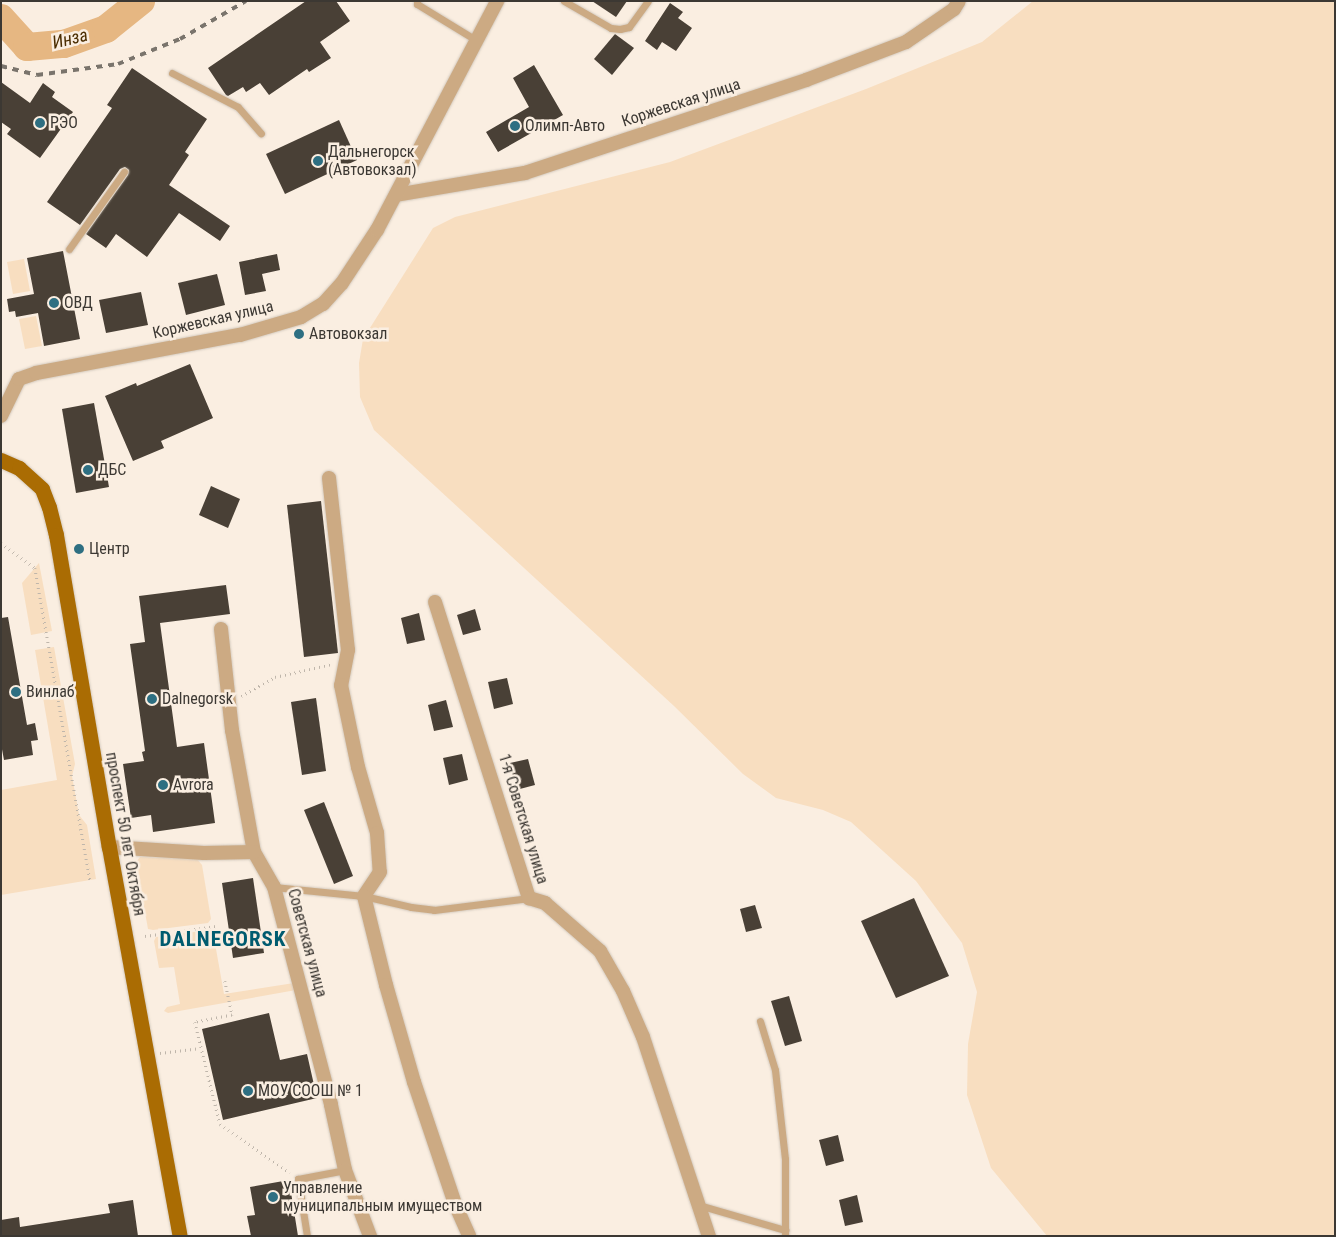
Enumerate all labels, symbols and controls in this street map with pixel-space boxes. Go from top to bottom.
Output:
water label: Инза [50,24,90,54]
street label: Коржевская улица [619,75,743,131]
place label: РЭО [50,113,78,133]
place label: Олимп-Авто [525,116,605,136]
marker: РЭО [34,117,46,129]
marker: Олимп-Авто [509,120,521,132]
place label: Дальнегорск (Автовокзал) [328,142,417,180]
marker: Дальнегорск (Автовокзал) [312,155,324,167]
place label: ОВД [64,293,93,313]
marker: ОВД [48,297,60,309]
street label: Коржевская улица [151,297,275,343]
place label: Автовокзал [309,324,387,344]
marker: Автовокзал [293,328,305,340]
place label: ДБС [98,460,126,480]
marker: ДБС [82,464,94,476]
place label: Центр [89,539,130,559]
marker: Центр [73,543,85,555]
place label: Винлаб [26,682,75,702]
marker: Винлаб [10,686,22,698]
place label: Dalnegorsk [162,689,233,709]
marker: Dalnegorsk [146,693,158,705]
street label: проспект 50 лет Октября [101,751,149,917]
street label: 1-я Советская улица [494,752,552,886]
place label: Avrora [173,775,214,795]
marker: Avrora [157,779,169,791]
street label: Советская улица [283,887,331,999]
district label: DALNEGORSK [158,926,288,952]
place label: МОУ СООШ № 1 [258,1081,363,1101]
marker: МОУ СООШ № 1 [242,1085,254,1097]
place label: Управление муниципальным имуществом [283,1178,482,1216]
marker: Управление муниципальным имуществом [267,1191,279,1203]

